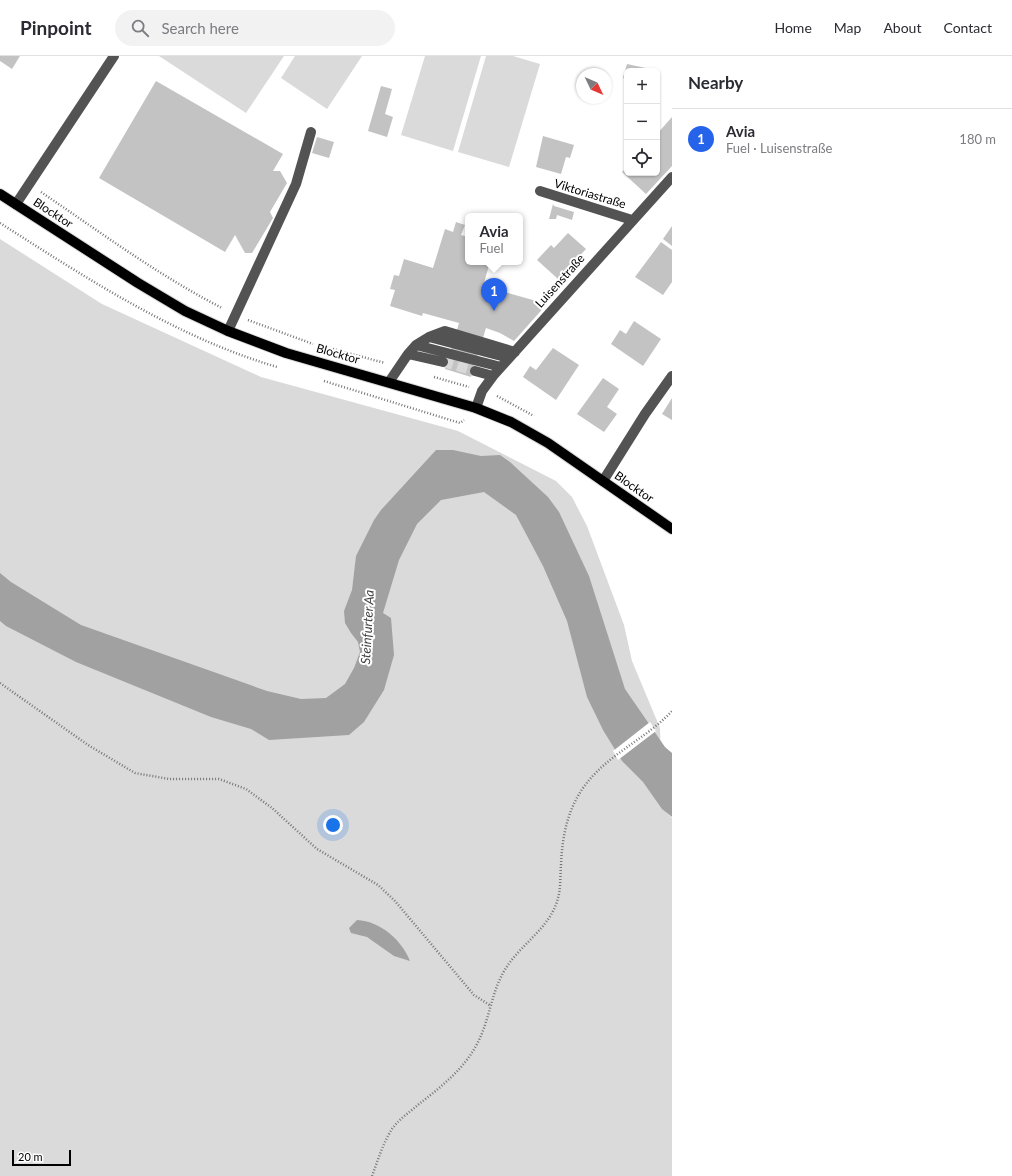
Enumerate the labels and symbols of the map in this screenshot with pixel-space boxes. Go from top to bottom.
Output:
north arrow [576,68,612,104]
street label: Viktoriastraße [552,175,628,212]
street label: Blocktor [31,194,77,231]
street label: Luisenstraße [532,251,588,310]
pin: 1 [481,278,507,311]
street label: Blocktor [315,340,362,367]
street label: Blocktor [612,468,657,506]
water label: Steinfurter Aa [357,589,377,665]
your location [323,815,343,835]
scale bar [12,1148,71,1167]

